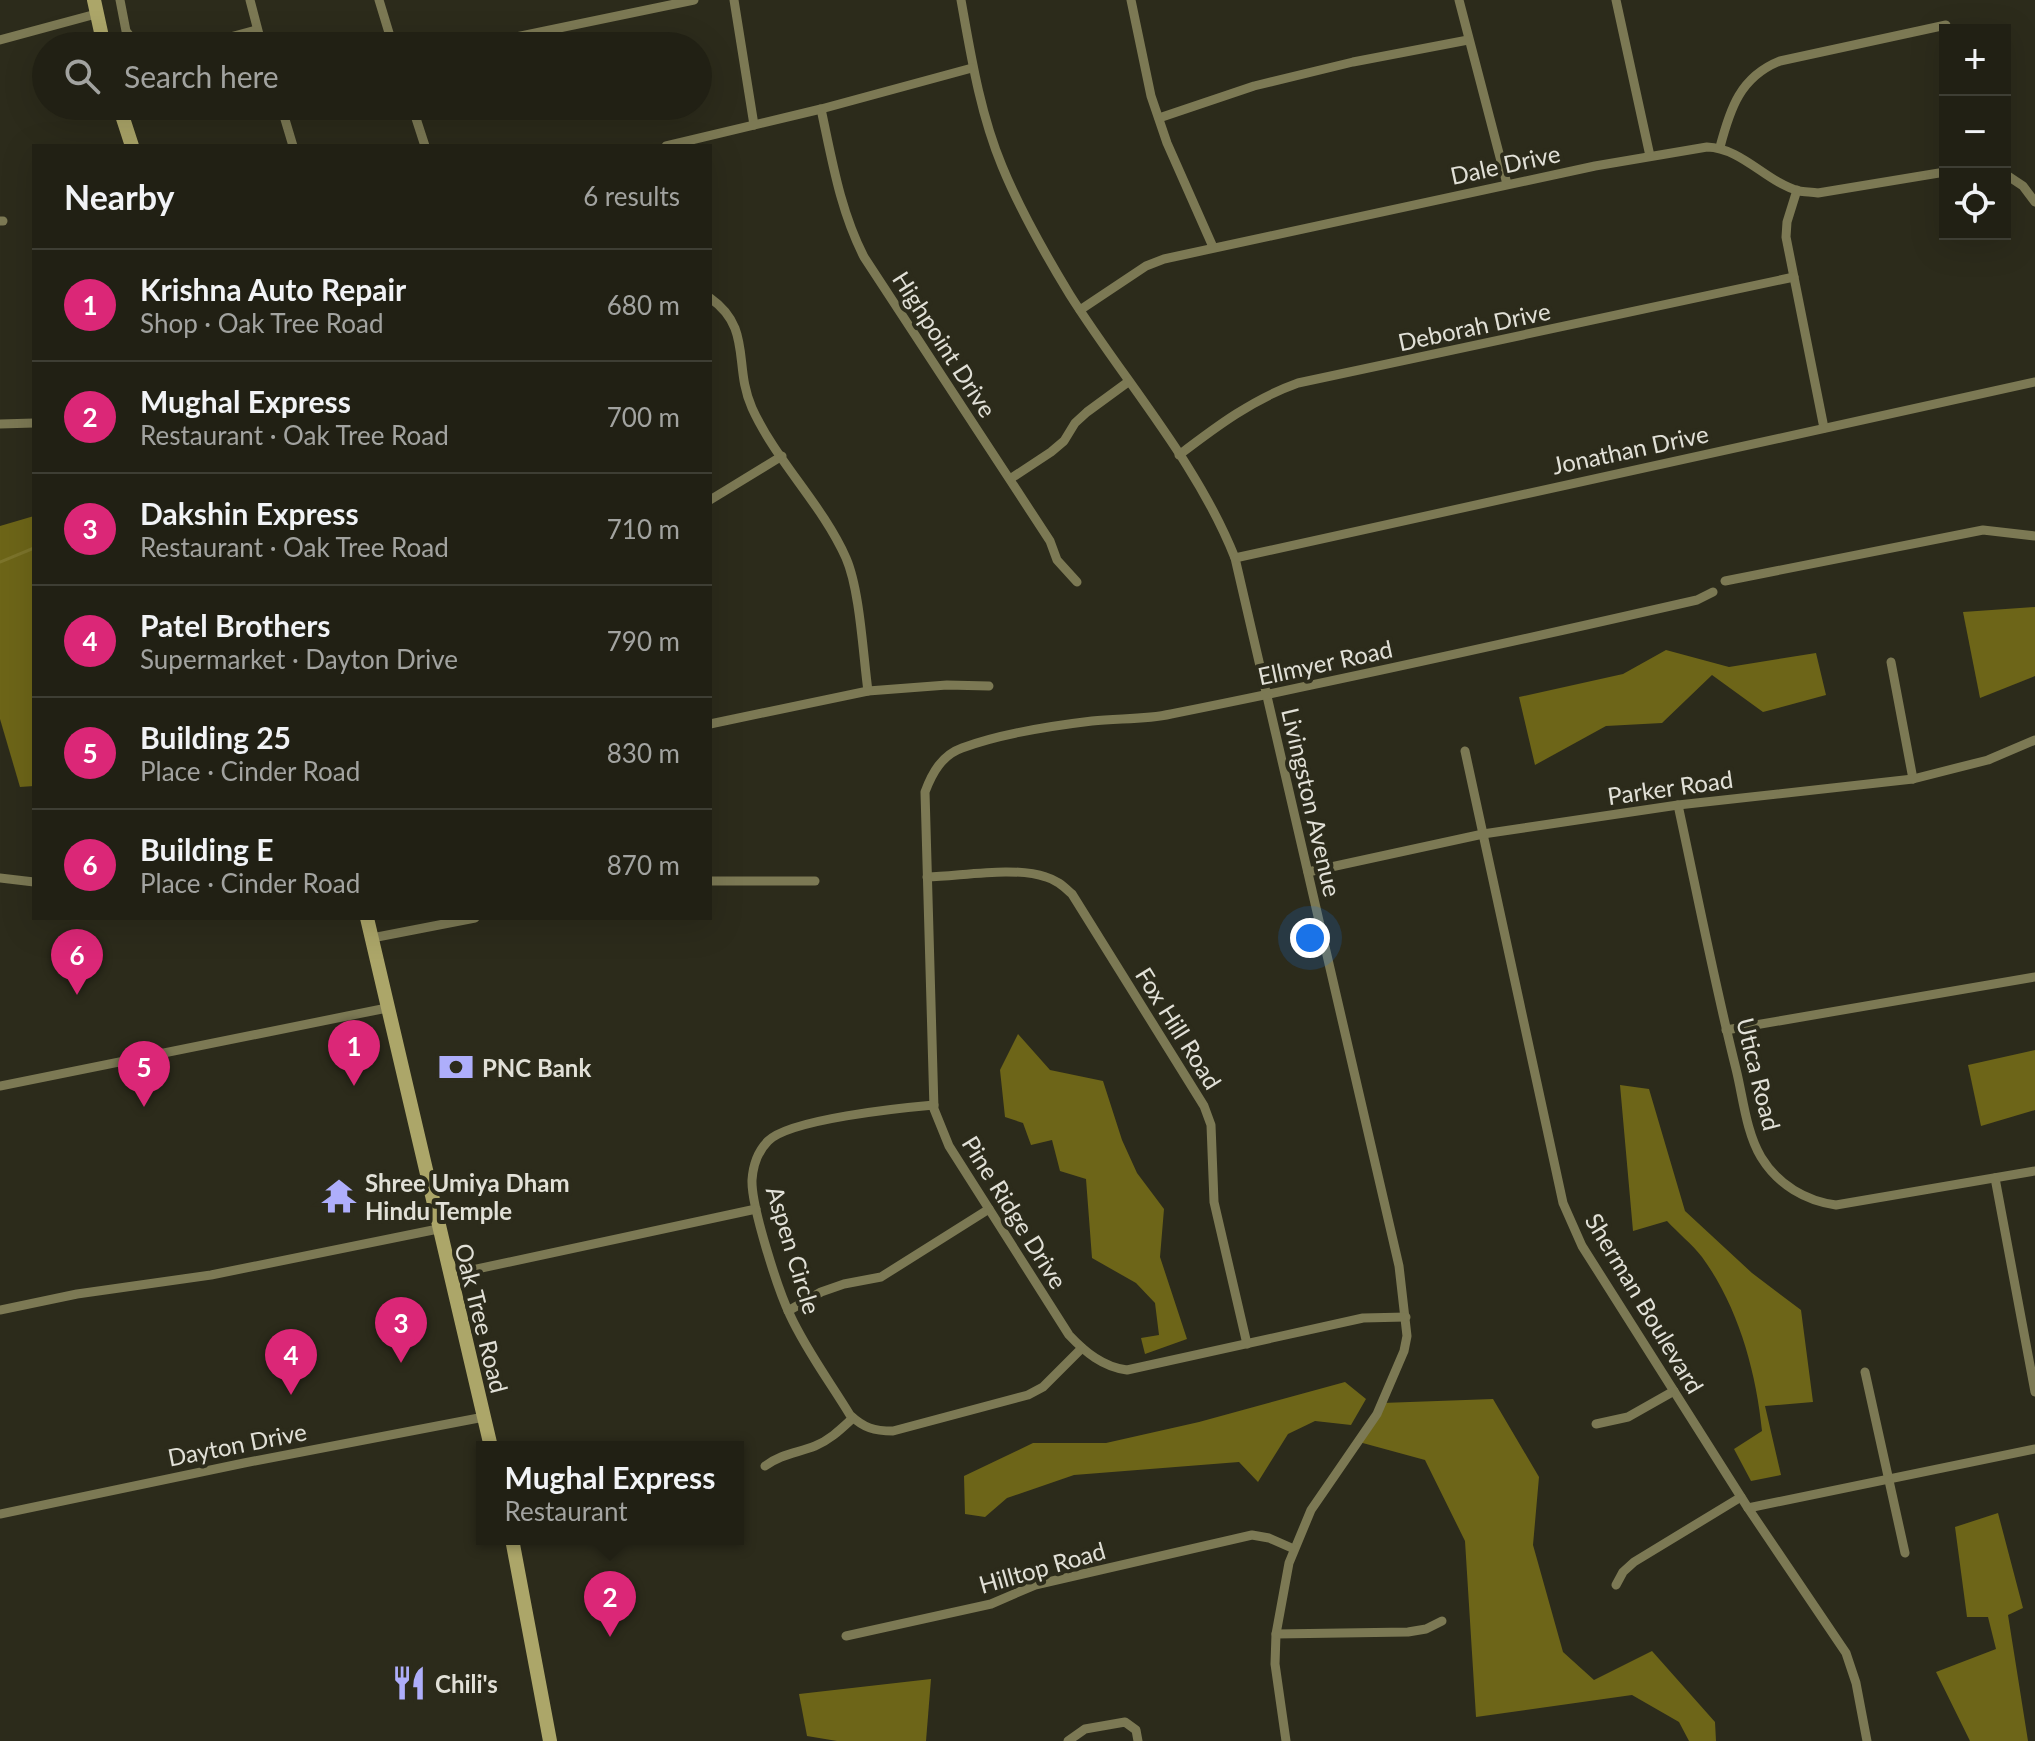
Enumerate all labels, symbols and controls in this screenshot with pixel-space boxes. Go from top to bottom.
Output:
map controls [1939,24,2011,240]
button: + [1939,24,2011,96]
search box [32,32,712,120]
icon: search [60,54,104,98]
text: Search here [124,58,279,94]
button: − [1939,96,2011,168]
street label: Dale Drive [1447,138,1563,190]
button: locate [1939,168,2011,240]
text: Nearby [64,176,175,217]
text: 6 results [583,180,680,212]
street label: Highpoint Drive [887,266,1003,422]
text: Krishna Auto Repair [140,271,406,307]
text: 1 [82,289,98,321]
text: 680 m [607,289,680,321]
street label: Deborah Drive [1395,296,1553,356]
text: Shop · Oak Tree Road [140,307,383,339]
text: Mughal Express [140,383,351,419]
text: 2 [82,401,98,433]
text: 700 m [607,401,680,433]
street label: Jonathan Drive [1549,418,1711,480]
text: Restaurant · Oak Tree Road [140,419,449,451]
text: Dakshin Express [140,495,359,531]
text: 3 [82,513,98,545]
text: 710 m [607,513,680,545]
text: Restaurant · Oak Tree Road [140,531,449,563]
text: Patel Brothers [140,607,331,643]
text: 4 [82,625,98,657]
text: 790 m [607,625,680,657]
street label: Ellmyer Road [1255,634,1395,690]
text: Supermarket · Dayton Drive [140,643,458,675]
street label: Livingston Avenue [1276,705,1348,899]
text: Building 25 [140,719,291,755]
text: 5 [82,737,98,769]
text: 830 m [607,737,680,769]
text: Place · Cinder Road [140,755,360,787]
street label: Parker Road [1605,764,1735,810]
text: Building E [140,831,273,867]
text: 6 [82,849,98,881]
text: 870 m [607,849,680,881]
text: Place · Cinder Road [140,867,360,899]
your location [1290,918,1330,958]
pin: 6 [51,929,103,995]
street label: Fox Hill Road [1130,962,1228,1094]
street label: Utica Road [1731,1015,1787,1133]
pin: 1 [328,1020,380,1086]
pin: 5 [118,1041,170,1107]
bank icon: PNC Bank [437,1048,475,1086]
place label: PNC Bank [482,1053,591,1082]
street label: Pine Ridge Drive [956,1130,1074,1294]
place label: Shree Umiya Dham Hindu Temple [365,1168,570,1225]
temple icon: Shree Umiya Dham Hindu Temple [320,1177,358,1215]
street label: Aspen Circle [761,1183,827,1317]
street label: Sherman Boulevard [1580,1208,1710,1398]
street label: Oak Tree Road [449,1240,515,1396]
pin: 3 [375,1297,427,1363]
pin: 4 [265,1329,317,1395]
street label: Dayton Drive [165,1416,309,1472]
popup [476,1441,744,1545]
text: Mughal Express [505,1459,715,1495]
text: Restaurant [505,1495,628,1527]
street label: Hilltop Road [975,1535,1109,1599]
pin: 2 [584,1571,636,1637]
restaurant icon: Chili's [390,1664,428,1702]
place label: Chili's [435,1669,498,1698]

